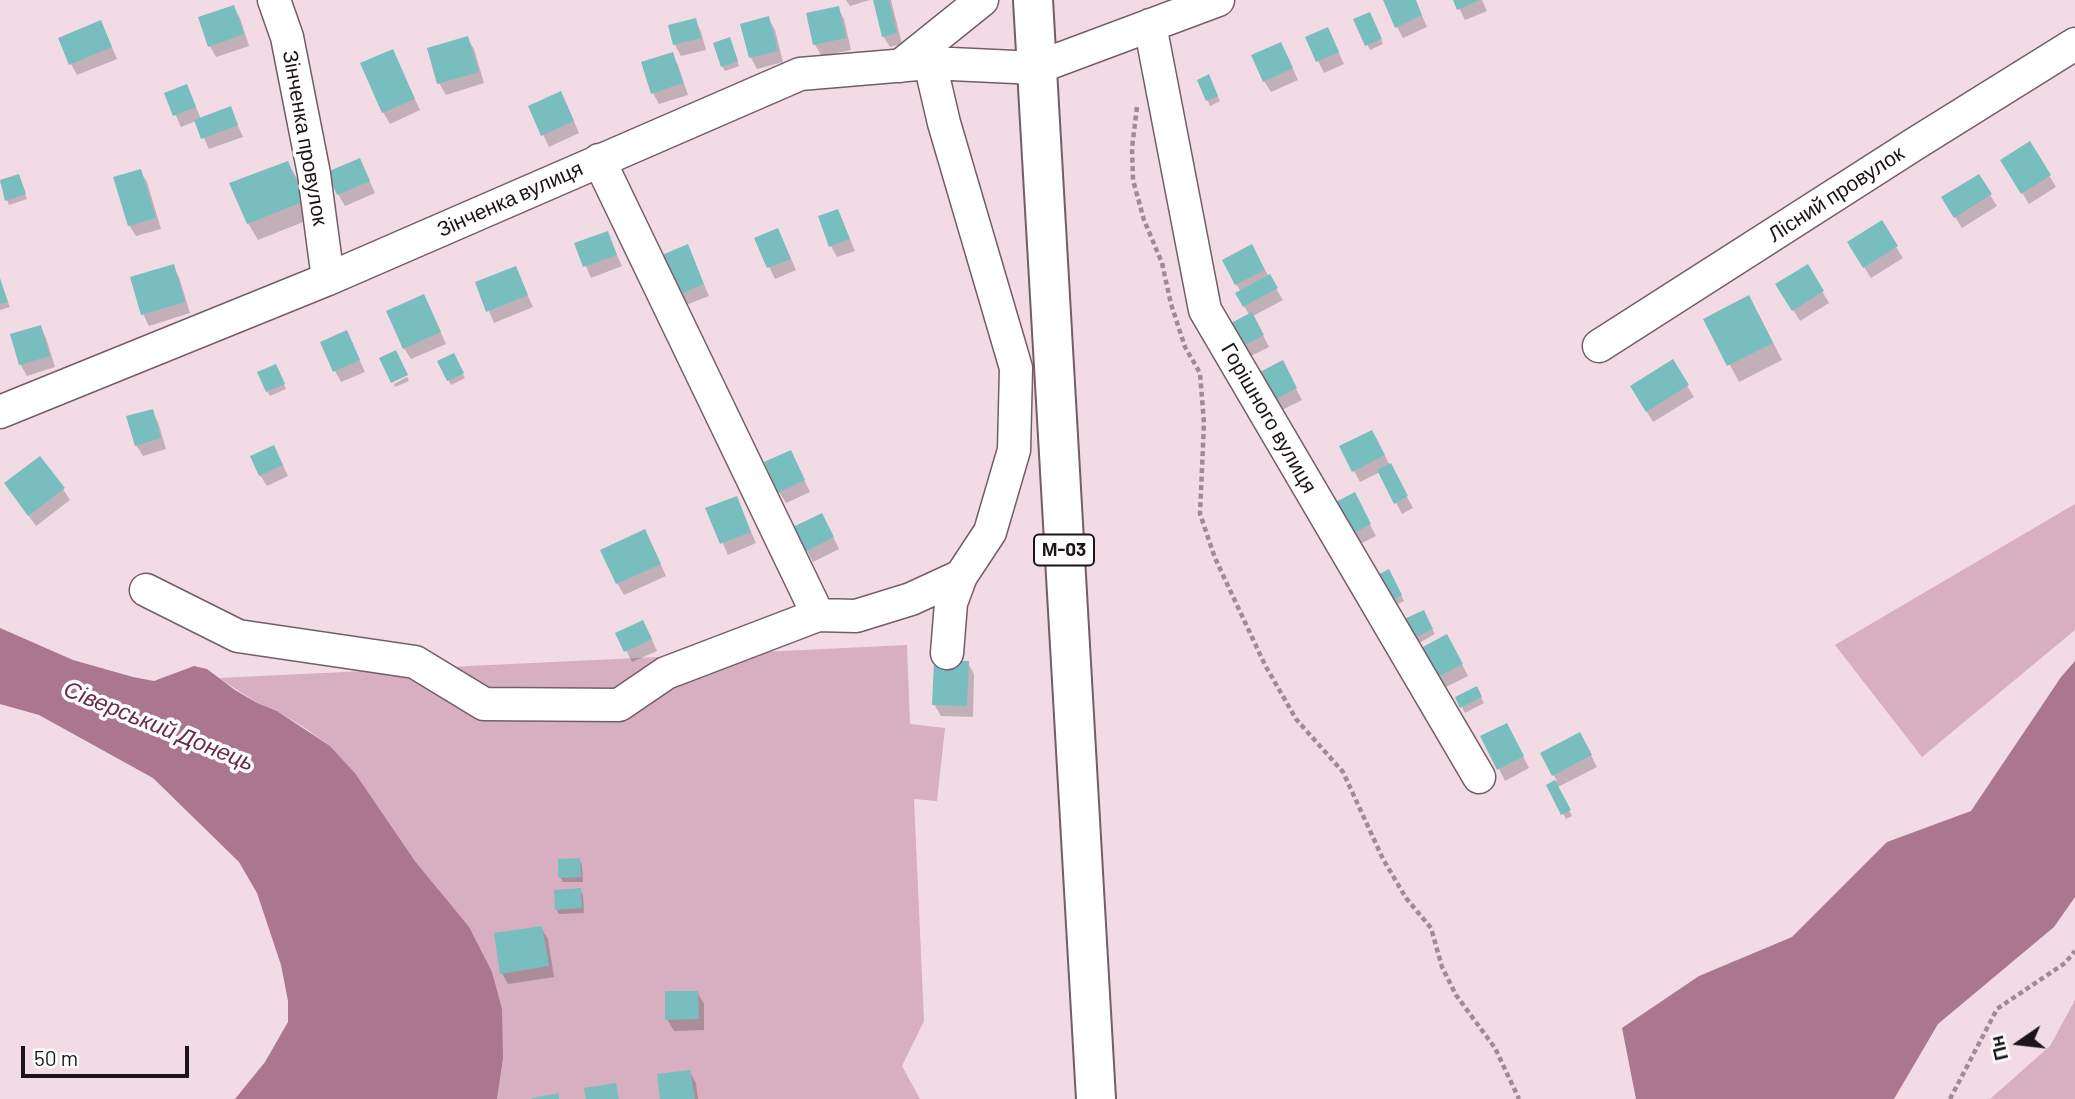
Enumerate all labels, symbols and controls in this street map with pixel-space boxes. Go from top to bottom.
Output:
street label: Зінченка провулок [277,48,333,228]
street label: Лісний провулок [1763,141,1909,247]
street label: Зінченка вулиця [433,156,587,242]
street label: Горішного вулиця [1216,338,1322,498]
road number: М-03 [1034,534,1094,566]
water label: Сіверський Донець [60,675,258,777]
north arrow [1984,1008,2054,1078]
scale bar [24,1032,192,1076]
text: Пн [1984,1033,2012,1063]
text: 50 m [34,1045,78,1070]

